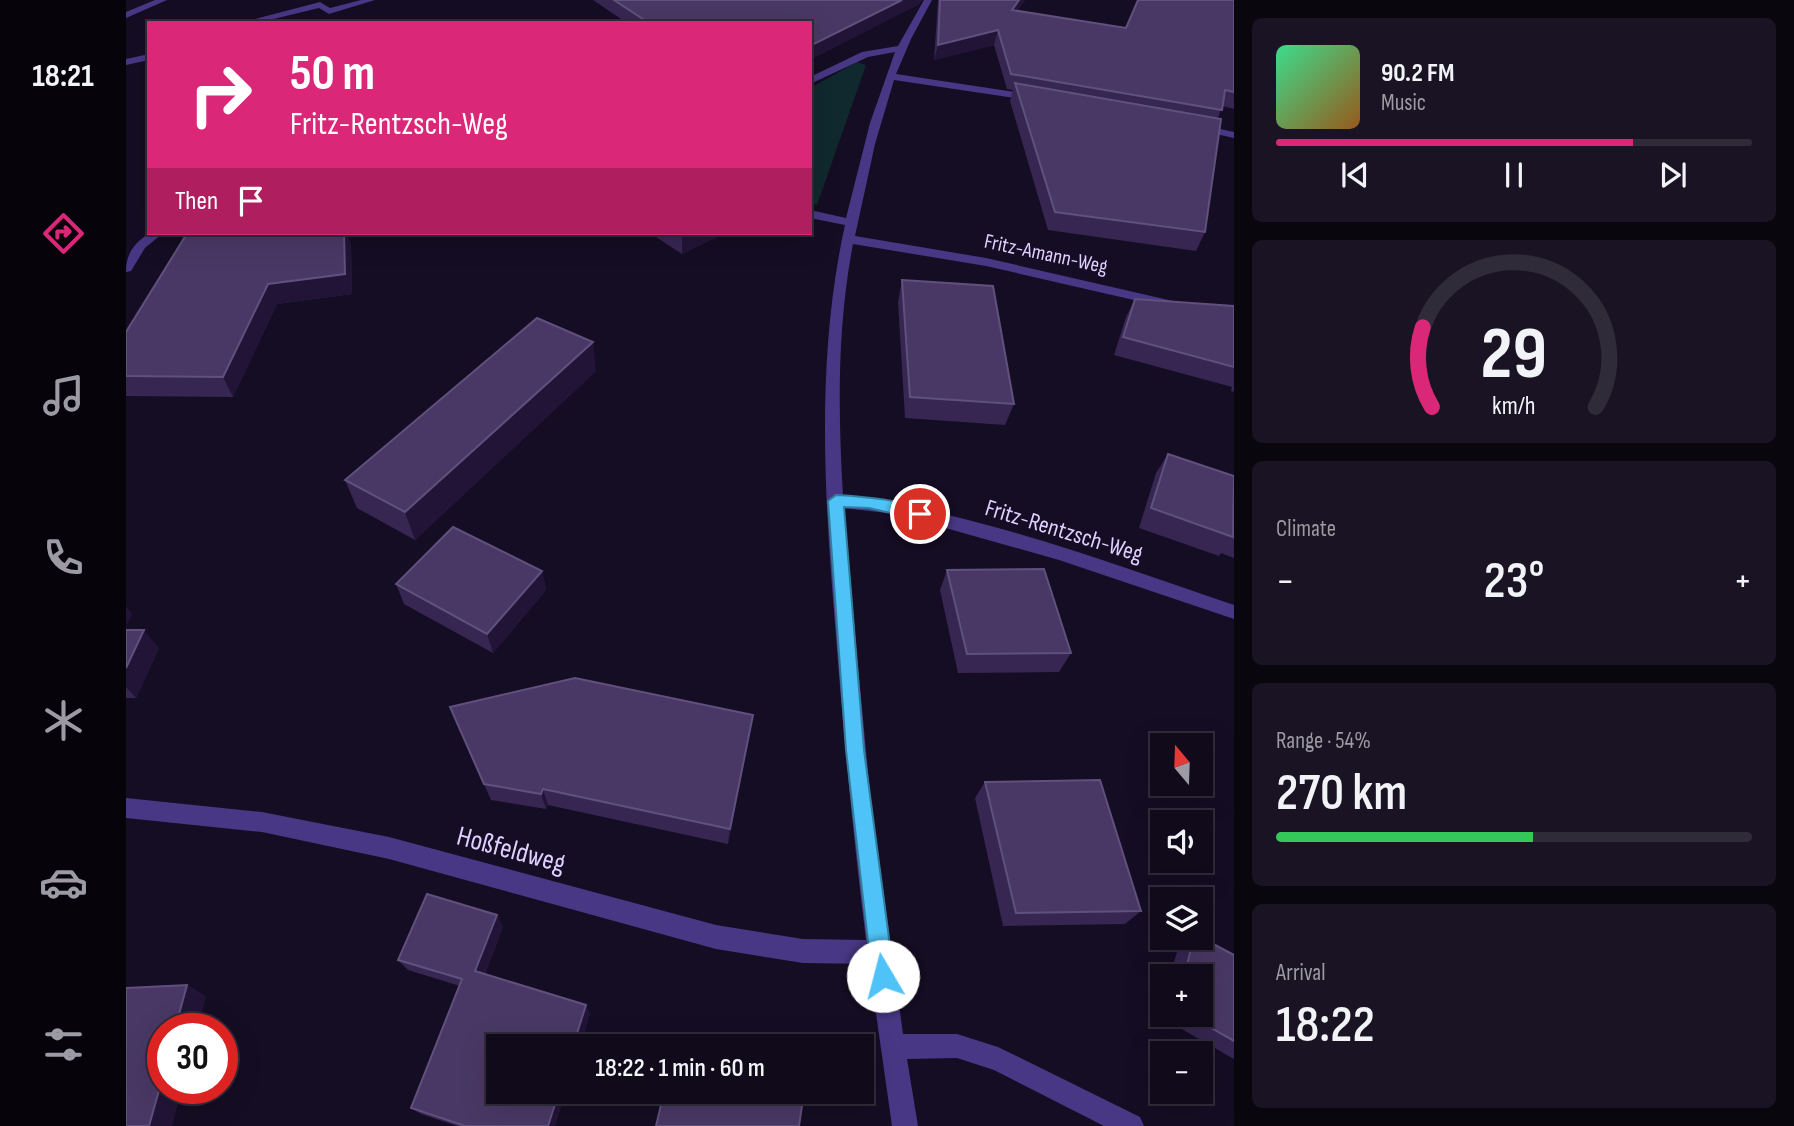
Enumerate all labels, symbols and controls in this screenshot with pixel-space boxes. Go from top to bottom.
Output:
text: 50 m [290,45,375,104]
icon: right [175,49,266,140]
text: 18:21 [32,57,94,96]
text: 90.2 FM [1381,58,1454,89]
text: Music [1381,89,1426,117]
text: Fritz-Rentzsch-Weg [290,105,508,144]
icon: previous [1336,156,1374,194]
icon: pause [1495,156,1533,194]
icon: next [1654,156,1692,194]
icon: arrive [232,182,270,220]
text: Then [175,186,218,217]
icon: directions [39,209,88,258]
street label: Fritz-Amann-Weg [982,229,1110,279]
text: 29 [1481,312,1547,400]
icon: music [39,371,88,420]
text: km/h [1492,391,1536,422]
pin [890,484,950,544]
street label: Fritz-Rentzsch-Weg [982,493,1146,569]
icon: arrive [901,495,939,533]
text: Climate [1276,515,1336,543]
icon: phone [39,533,88,582]
text: 23° [1484,550,1544,613]
text: − [1276,559,1295,604]
text: + [1733,559,1752,604]
icon: climate [39,696,88,745]
text: Range · 54% [1276,727,1371,755]
north arrow [1150,733,1213,796]
map controls [1150,733,1213,1104]
text: 270 km [1276,762,1407,825]
button: sound [1150,810,1213,873]
street label: Hoßfeldweg [453,820,569,880]
icon: car [39,858,88,907]
button: layers [1150,887,1213,950]
position arrow [846,939,920,1013]
text: Arrival [1276,959,1325,987]
button: + [1150,964,1213,1027]
text: 18:22 [1276,994,1375,1057]
speed limit sign: 30 [147,1013,238,1104]
icon: filters [39,1020,88,1069]
button: − [1150,1041,1213,1104]
text: 18:22 · 1 min · 60 m [595,1053,765,1084]

